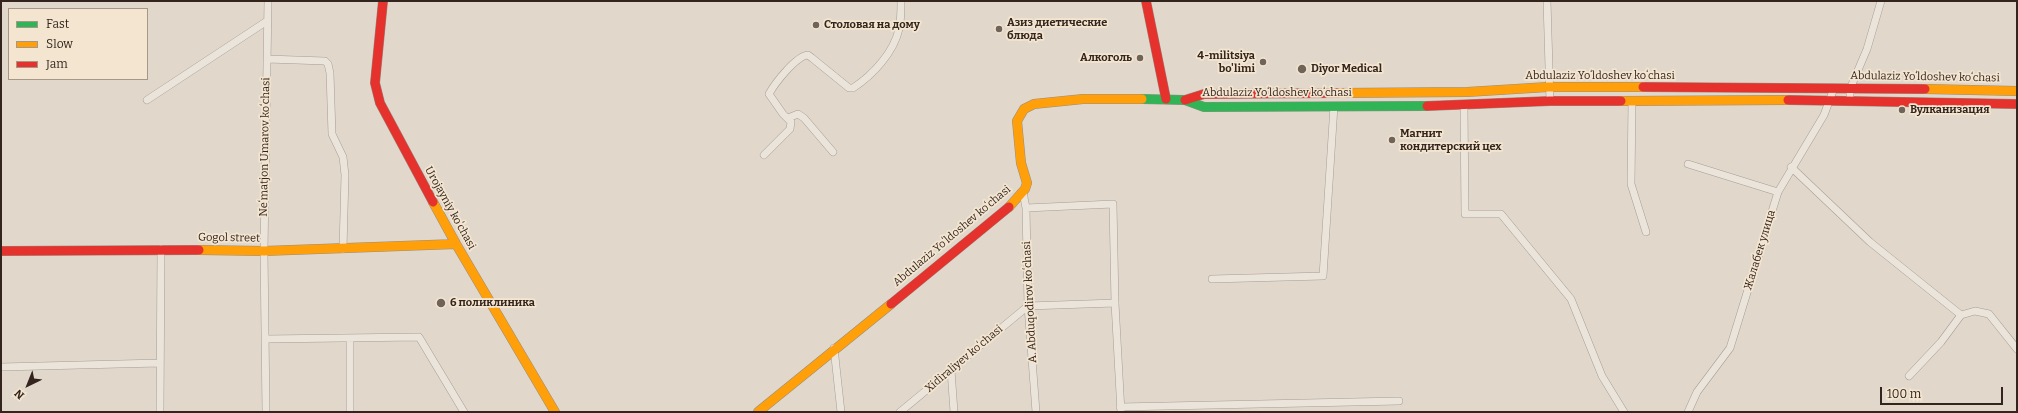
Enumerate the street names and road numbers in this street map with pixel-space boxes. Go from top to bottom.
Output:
street label: Abdulaziz Yoʻldoshev koʻchasi [1525,69,1675,83]
street label: Abdulaziz Yoʻldoshev koʻchasi [1850,69,2000,85]
street label: Neʻmatjon Umarov koʻchasi [257,77,273,217]
street label: Abdulaziz Yoʻldoshev koʻchasi [1202,86,1352,100]
street label: Urоjayniy koʻchasi [422,164,478,252]
street label: Abdulaziz Yoʻldoshev koʻchasi [891,183,1013,289]
street label: Жалабек улица [1742,208,1778,292]
street label: Gogol street [198,231,260,245]
street label: A. Abduqodirov koʻchasi [1020,241,1040,363]
street label: Xidiraliyev koʻchasi [922,323,1006,395]

